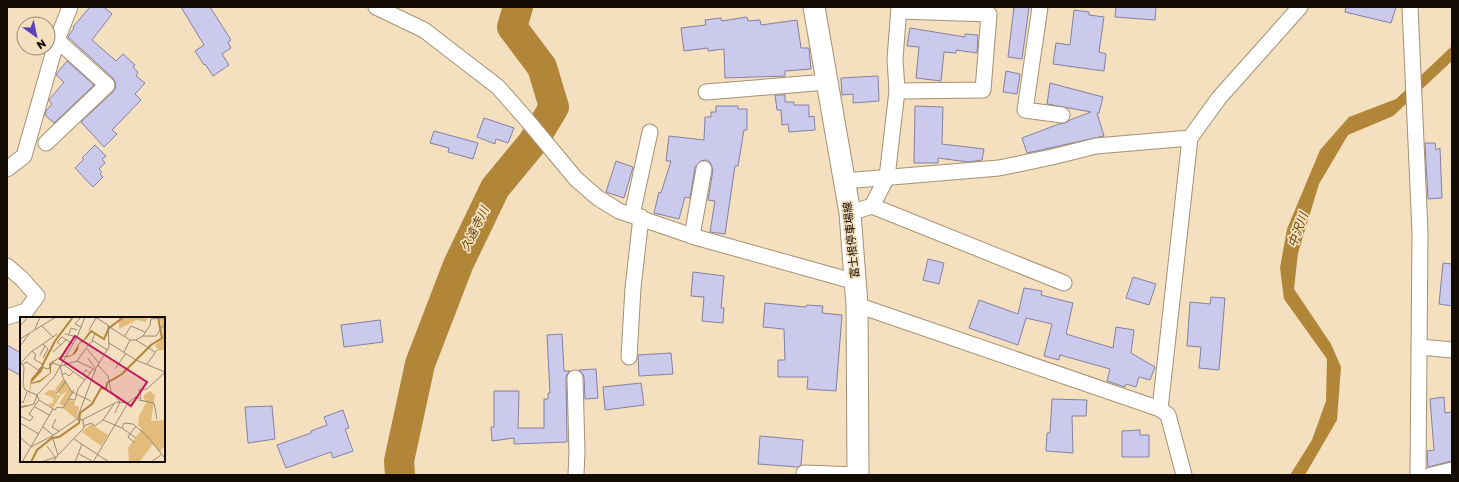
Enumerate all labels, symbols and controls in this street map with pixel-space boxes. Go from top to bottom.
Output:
north arrow [16,16,56,56]
text: N [35,37,49,53]
street label: 富士根停車場線 [840,201,861,279]
water label: 久遠寺川 [457,202,493,254]
water label: 中沢川 [1284,208,1311,249]
inset map [20,317,165,462]

